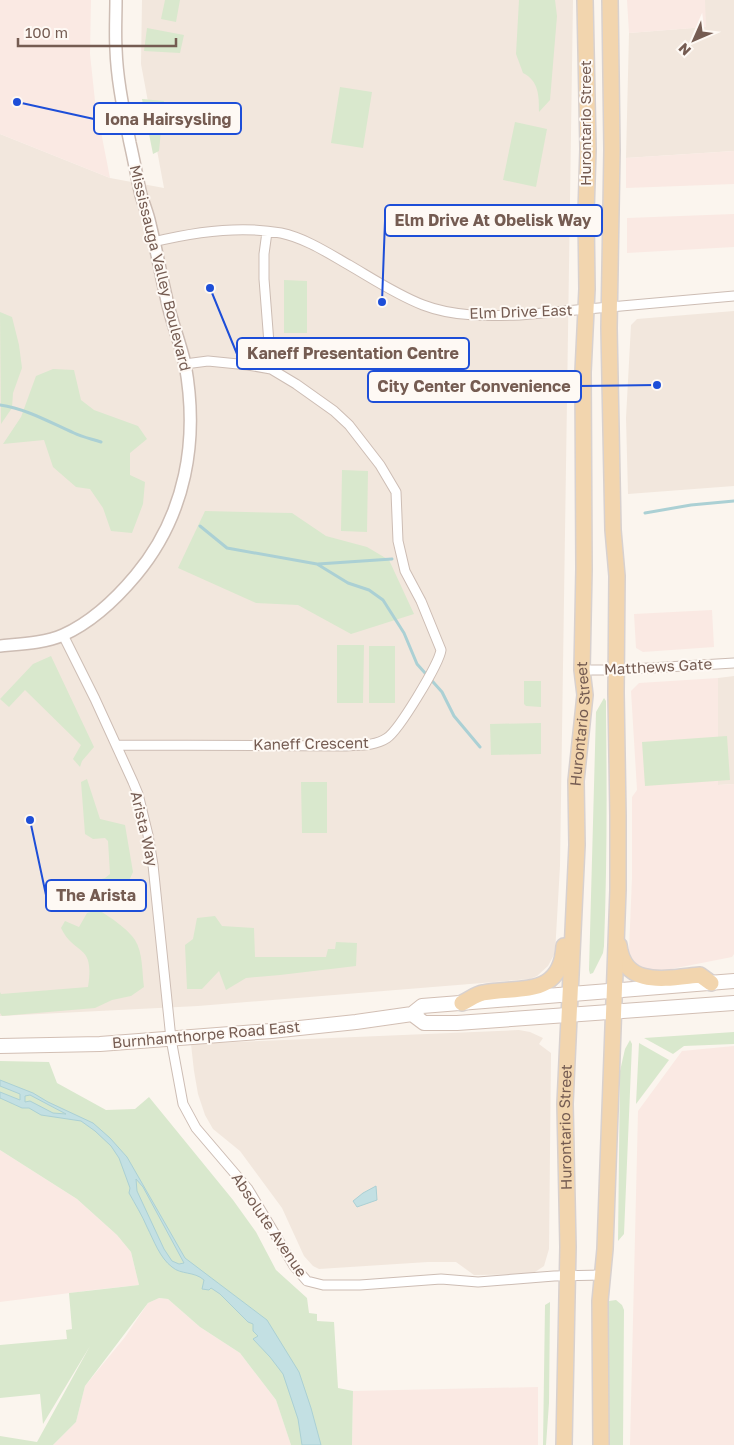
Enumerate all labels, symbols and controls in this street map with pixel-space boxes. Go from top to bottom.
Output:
scale bar [18,15,175,47]
north arrow [669,15,719,65]
text: 100 m [25,23,68,41]
text: N [675,40,694,59]
street label: Hurontario Street [576,60,594,186]
callout: Iona Hairsysling [94,103,241,134]
text: Iona Hairsysling [105,109,231,129]
street label: Mississauga Valley Boulevard [127,163,195,373]
callout: Elm Drive At Obelisk Way [385,205,602,236]
text: Elm Drive At Obelisk Way [395,210,592,230]
street label: Elm Drive East [469,300,573,322]
callout: Kaneff Presentation Centre [237,338,469,369]
text: Kaneff Presentation Centre [247,343,459,363]
callout: City Center Convenience [368,371,581,402]
text: City Center Convenience [377,376,571,396]
street label: Matthews Gate [603,654,713,678]
street label: Hurontario Street [566,661,593,787]
street label: Kaneff Crescent [253,733,369,753]
street label: Arista Way [128,789,162,869]
callout: The Arista [46,880,146,911]
text: The Arista [56,885,136,905]
street label: Burnhamthorpe Road East [111,1017,301,1051]
street label: Hurontario Street [555,1064,575,1190]
street label: Absolute Avenue [228,1169,311,1280]

